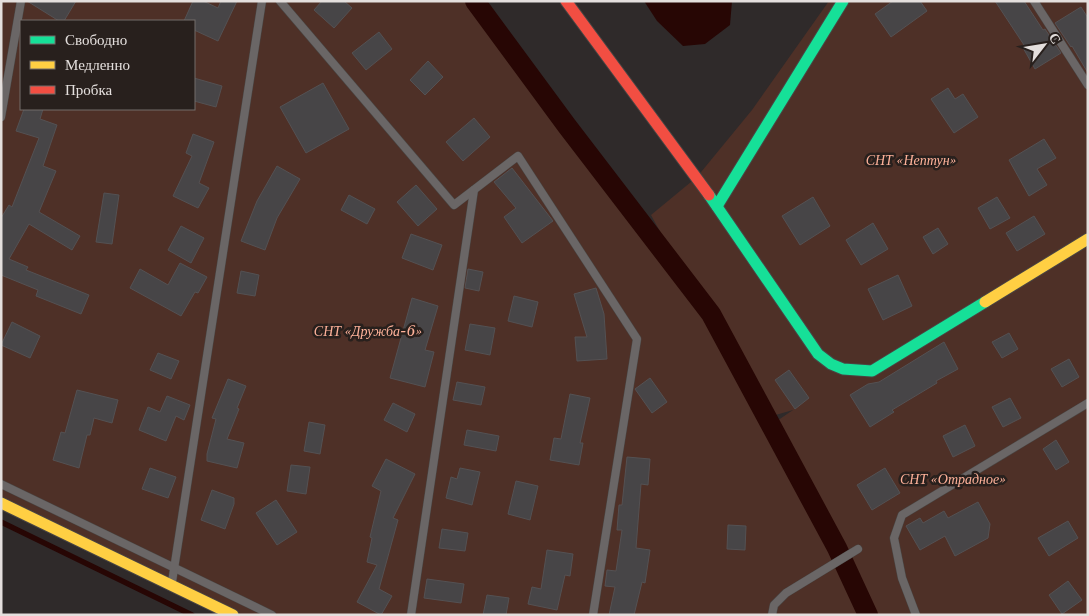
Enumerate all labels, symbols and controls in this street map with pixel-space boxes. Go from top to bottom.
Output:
legend [20,20,195,110]
north arrow [1019,20,1069,70]
text: С [1045,29,1065,47]
text: Свободно [65,30,127,49]
text: Медленно [65,55,130,74]
text: Пробка [65,80,113,99]
park label: СНТ «Нептун» [866,151,956,169]
park label: СНТ «Дружба-6» [314,322,422,340]
park label: СНТ «Отрадное» [900,470,1006,488]

